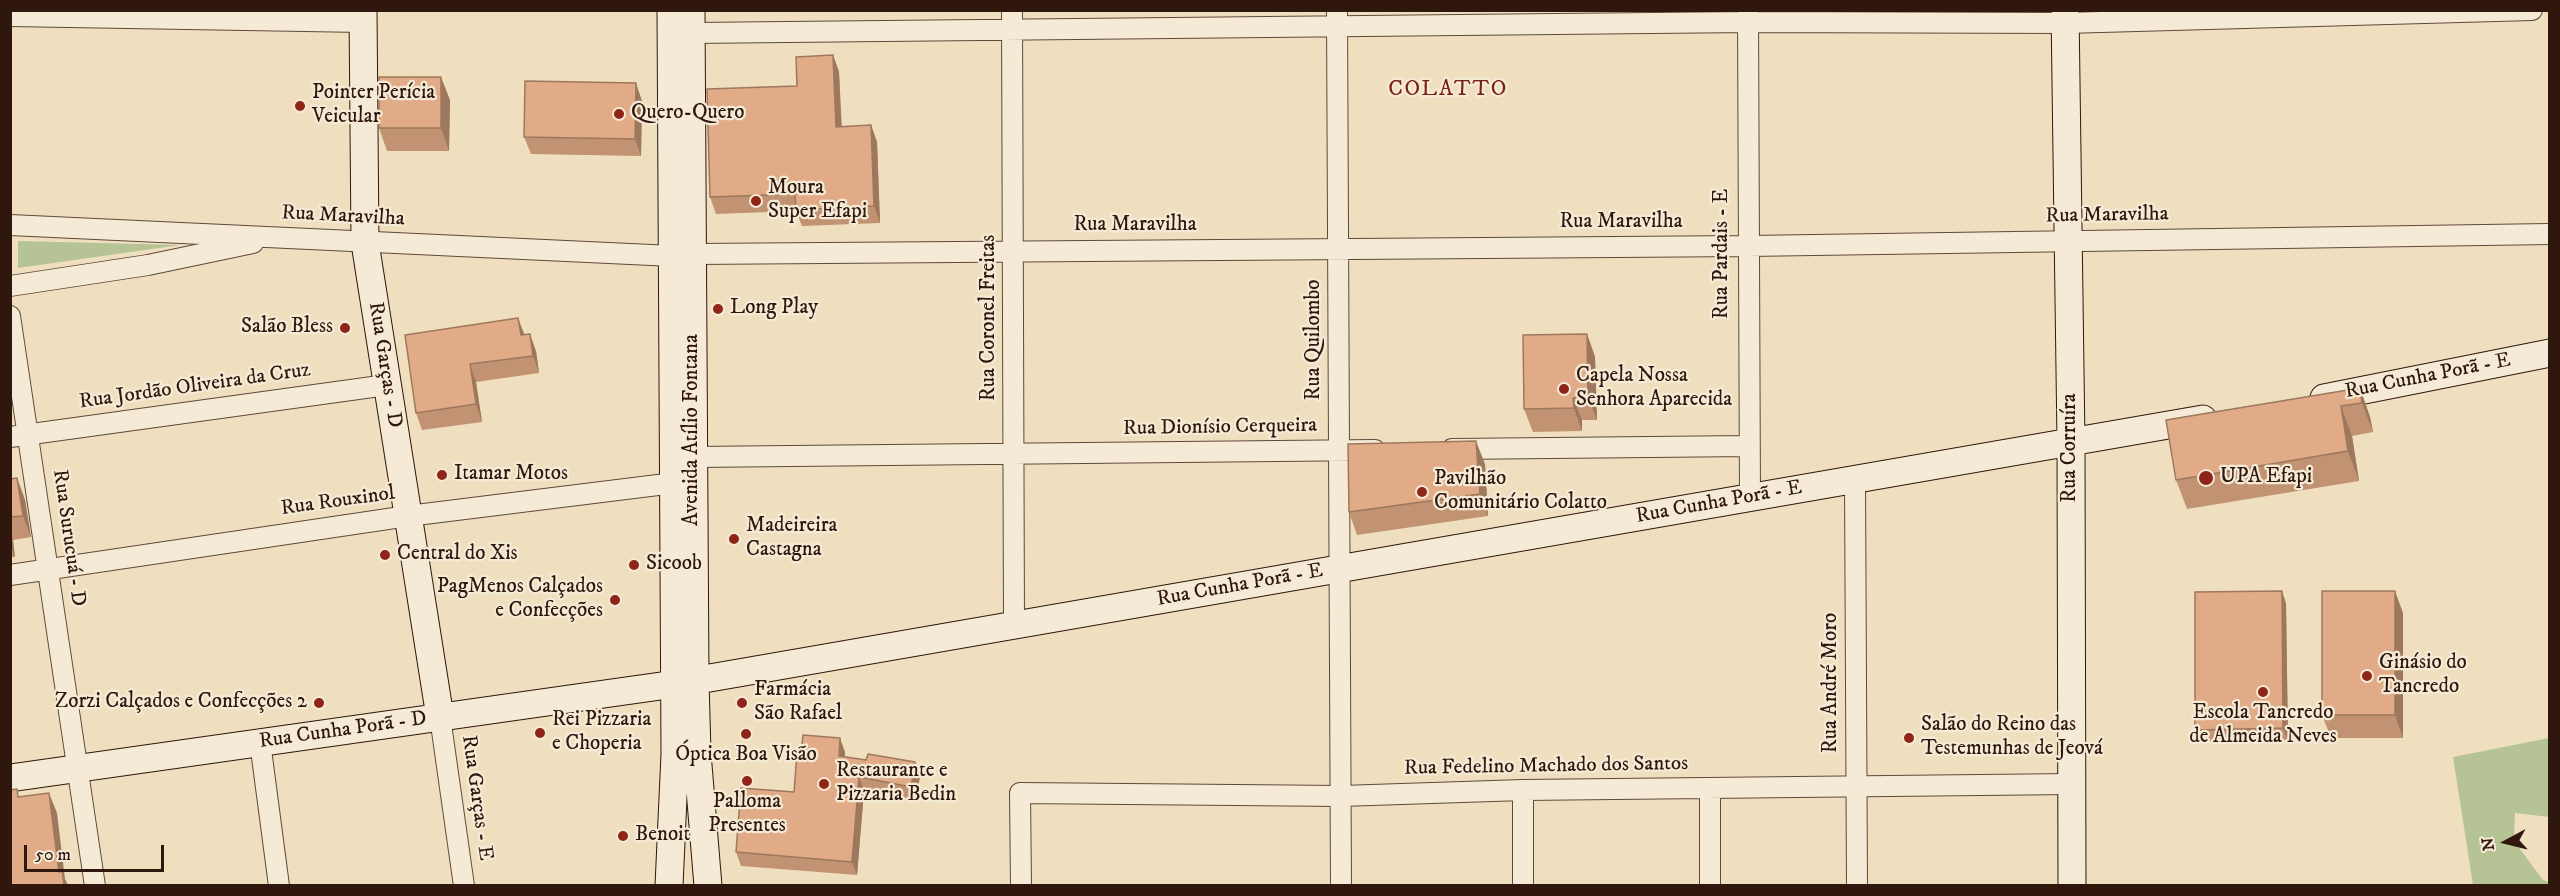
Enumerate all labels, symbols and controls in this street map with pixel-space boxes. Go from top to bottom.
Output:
district label: COLATTO [1388,77,1508,103]
place label: Pointer Perícia Veicular [312,81,435,131]
marker: Pointer Perícia Veicular [293,99,307,113]
place label: Quero-Quero [631,101,744,127]
marker: Quero-Quero [612,107,626,121]
place label: Moura Super Efapi [768,176,867,226]
street label: Rua Pardais - E [1710,189,1736,319]
marker: Moura Super Efapi [749,194,763,208]
street label: Rua Maravilha [281,201,405,233]
street label: Rua Maravilha [2045,202,2169,230]
street label: Rua Maravilha [1559,210,1683,236]
street label: Rua Maravilha [1073,213,1197,239]
street label: Rua Coronel Freitas [977,235,1003,401]
street label: Rua Quilombo [1302,280,1328,400]
place label: Long Play [730,296,818,322]
street label: Rua Garças - D [362,300,406,430]
marker: Long Play [711,302,725,316]
place label: Salão Bless [241,315,333,341]
marker: Salão Bless [338,321,352,335]
street label: Avenida Atílio Fontana [680,334,706,526]
street label: Rua Cunha Porã - E [2343,349,2513,405]
street label: Rua Jordão Oliveira da Cruz [78,358,312,416]
place label: Capela Nossa Senhora Aparecida [1576,364,1732,414]
marker: Capela Nossa Senhora Aparecida [1557,382,1571,396]
street label: Rua Corruíra [2058,393,2084,503]
street label: Rua Dionísio Cerqueira [1123,414,1317,442]
place label: Itamar Motos [454,462,568,488]
place label: UPA Efapi [2220,465,2312,491]
place label: Pavilhão Comunitário Colatto [1434,467,1607,517]
street label: Rua Surucuá - D [46,468,90,608]
marker: Itamar Motos [435,468,449,482]
marker: UPA Efapi [2197,469,2215,487]
street label: Rua Cunha Porã - E [1634,476,1804,530]
street label: Rua Rouxinol [279,482,397,522]
marker: Pavilhão Comunitário Colatto [1415,485,1429,499]
place label: Madeireira Castagna [746,514,837,564]
marker: Madeireira Castagna [727,532,741,546]
place label: Central do Xis [397,542,518,568]
marker: Central do Xis [378,548,392,562]
place label: Sicoob [646,552,702,578]
marker: Sicoob [627,558,641,572]
street label: Rua Cunha Porã - E [1155,559,1325,613]
place label: PagMenos Calçados e Confecções [437,575,603,625]
marker: PagMenos Calçados e Confecções [608,593,622,607]
street label: Rua André Moro [1819,613,1845,753]
place label: Ginásio do Tancredo [2379,651,2467,701]
marker: Ginásio do Tancredo [2360,669,2374,683]
place label: Farmácia São Rafael [754,678,842,728]
marker: Escola Tancredo de Almeida Neves [2256,685,2270,699]
place label: Zorzi Calçados e Confecções 2 [55,690,307,716]
marker: Zorzi Calçados e Confecções 2 [312,696,326,710]
marker: Farmácia São Rafael [735,696,749,710]
place label: Escola Tancredo de Almeida Neves [2189,701,2337,751]
street label: Rua Cunha Porã - D [258,707,428,755]
place label: Rei Pizzaria e Choperia [552,708,651,758]
place label: Salão do Reino das Testemunhas de Jeová [1921,713,2103,763]
marker: Rei Pizzaria e Choperia [533,726,547,740]
marker: Óptica Boa Visão [739,727,753,741]
marker: Salão do Reino das Testemunhas de Jeová [1902,731,1916,745]
street label: Rua Garças - E [455,734,497,862]
place label: Óptica Boa Visão [675,743,817,769]
street label: Rua Fedelino Machado dos Santos [1404,752,1688,782]
place label: Restaurante e Pizzaria Bedin [836,759,956,809]
marker: Palloma Presentes [740,774,754,788]
marker: Restaurante e Pizzaria Bedin [817,777,831,791]
place label: Palloma Presentes [708,790,786,840]
north arrow [2476,812,2536,872]
place label: Benoit [635,823,690,849]
marker: Benoit [616,829,630,843]
scale bar [27,833,166,871]
text: N [2477,836,2499,852]
text: 50 m [35,844,71,866]

